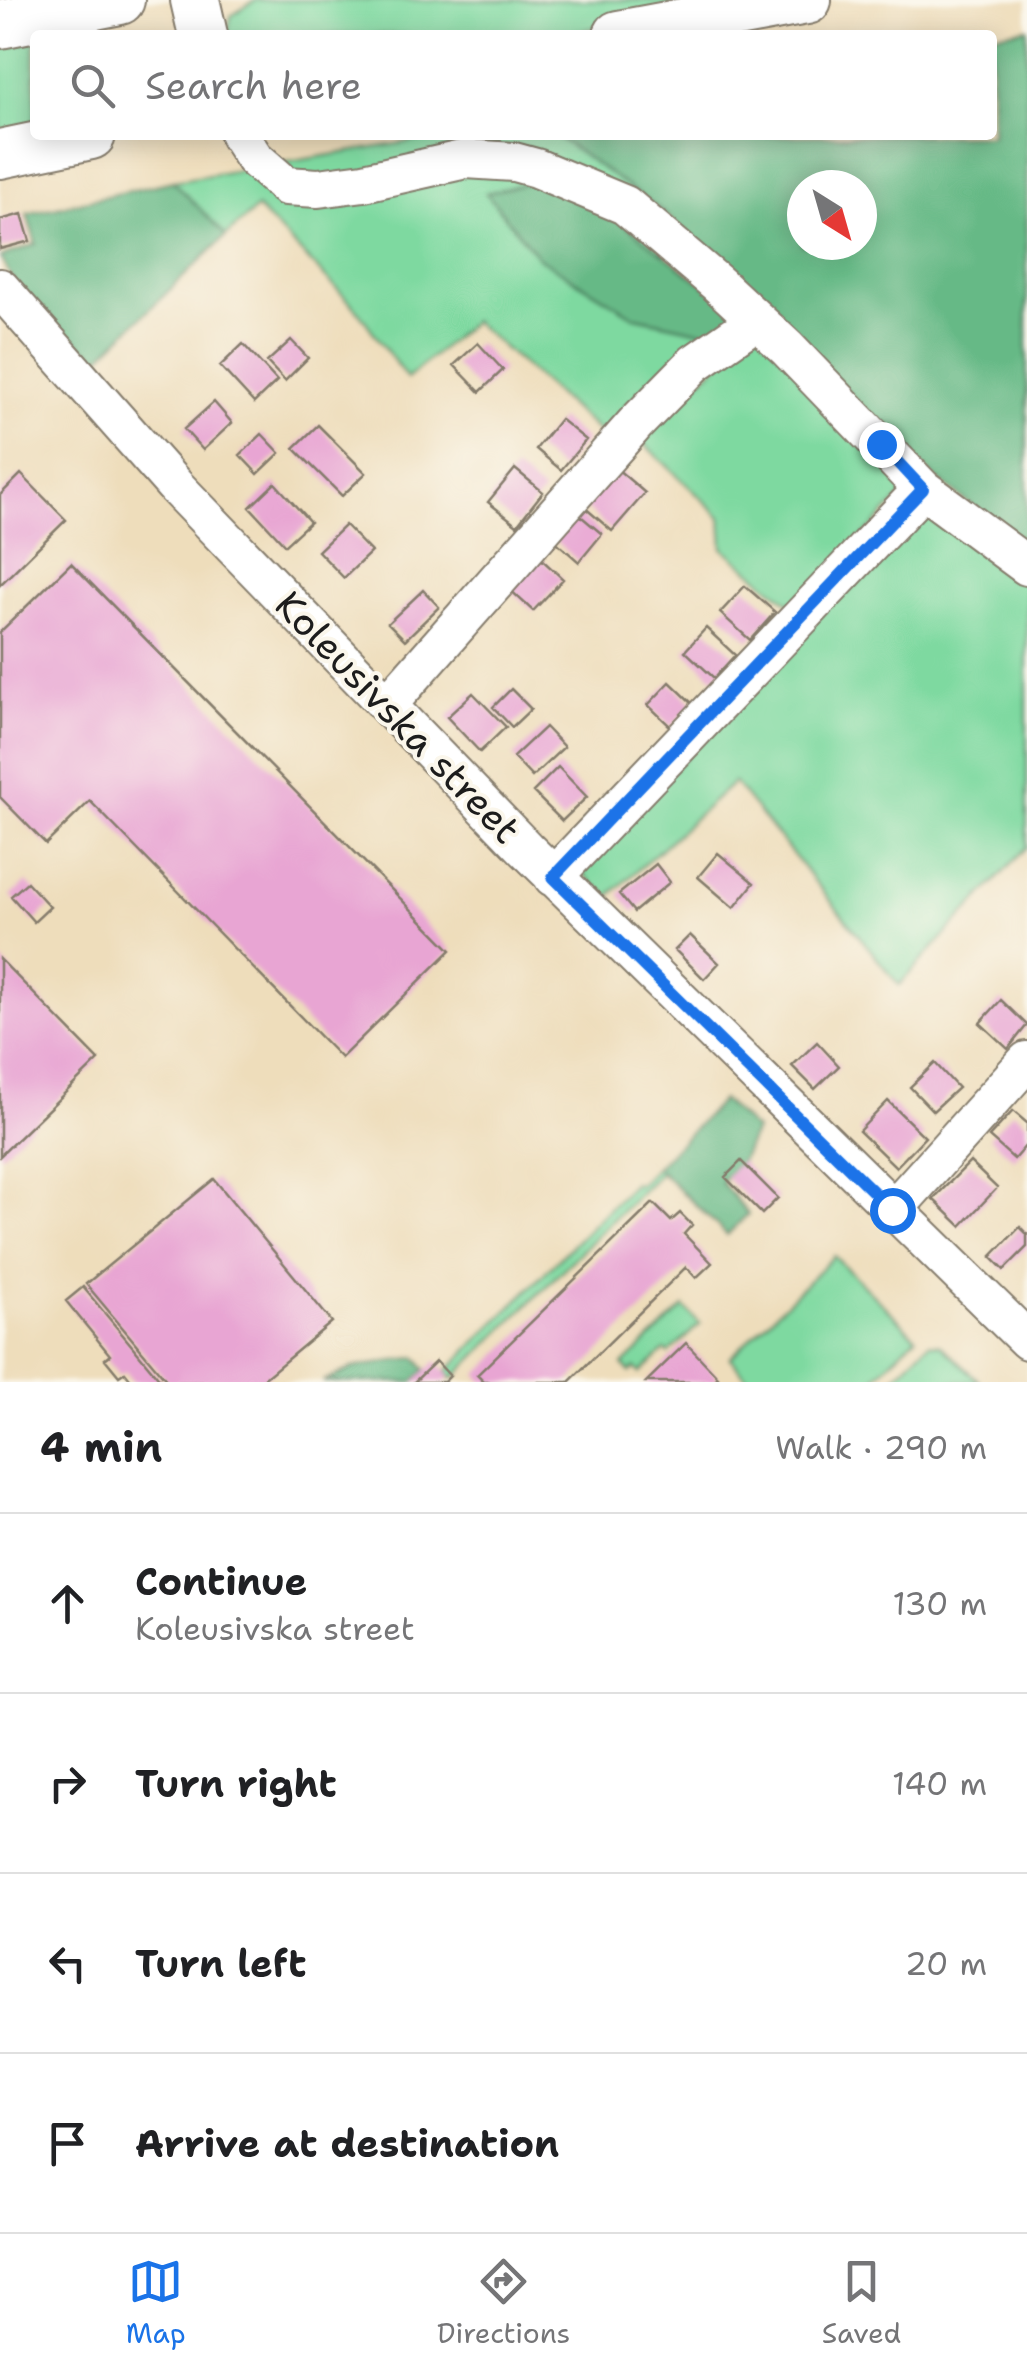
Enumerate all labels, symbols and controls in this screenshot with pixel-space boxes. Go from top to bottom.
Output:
search box [30,30,997,140]
icon: search [65,58,120,113]
text: Search here [145,60,362,111]
north arrow [787,170,877,260]
route end [859,422,905,468]
street label: Koleusivska street [264,580,532,854]
route start [870,1188,916,1234]
text: 4 min [40,1419,162,1475]
text: Walk · 290 m [775,1426,987,1469]
text: Continue [135,1556,307,1607]
icon: ahead [40,1576,95,1631]
text: 130 m [892,1582,987,1625]
text: Koleusivska street [135,1607,415,1650]
icon: right [40,1756,95,1811]
text: Turn right [135,1758,337,1809]
text: 140 m [892,1762,987,1805]
icon: left [40,1936,95,1991]
text: Turn left [135,1938,307,1989]
text: 20 m [905,1942,987,1985]
icon: arrive [40,2116,95,2171]
text: Arrive at destination [135,2118,559,2169]
tab: Map [126,2254,186,2352]
tab: Directions [437,2254,570,2352]
tab: Saved [822,2254,901,2352]

